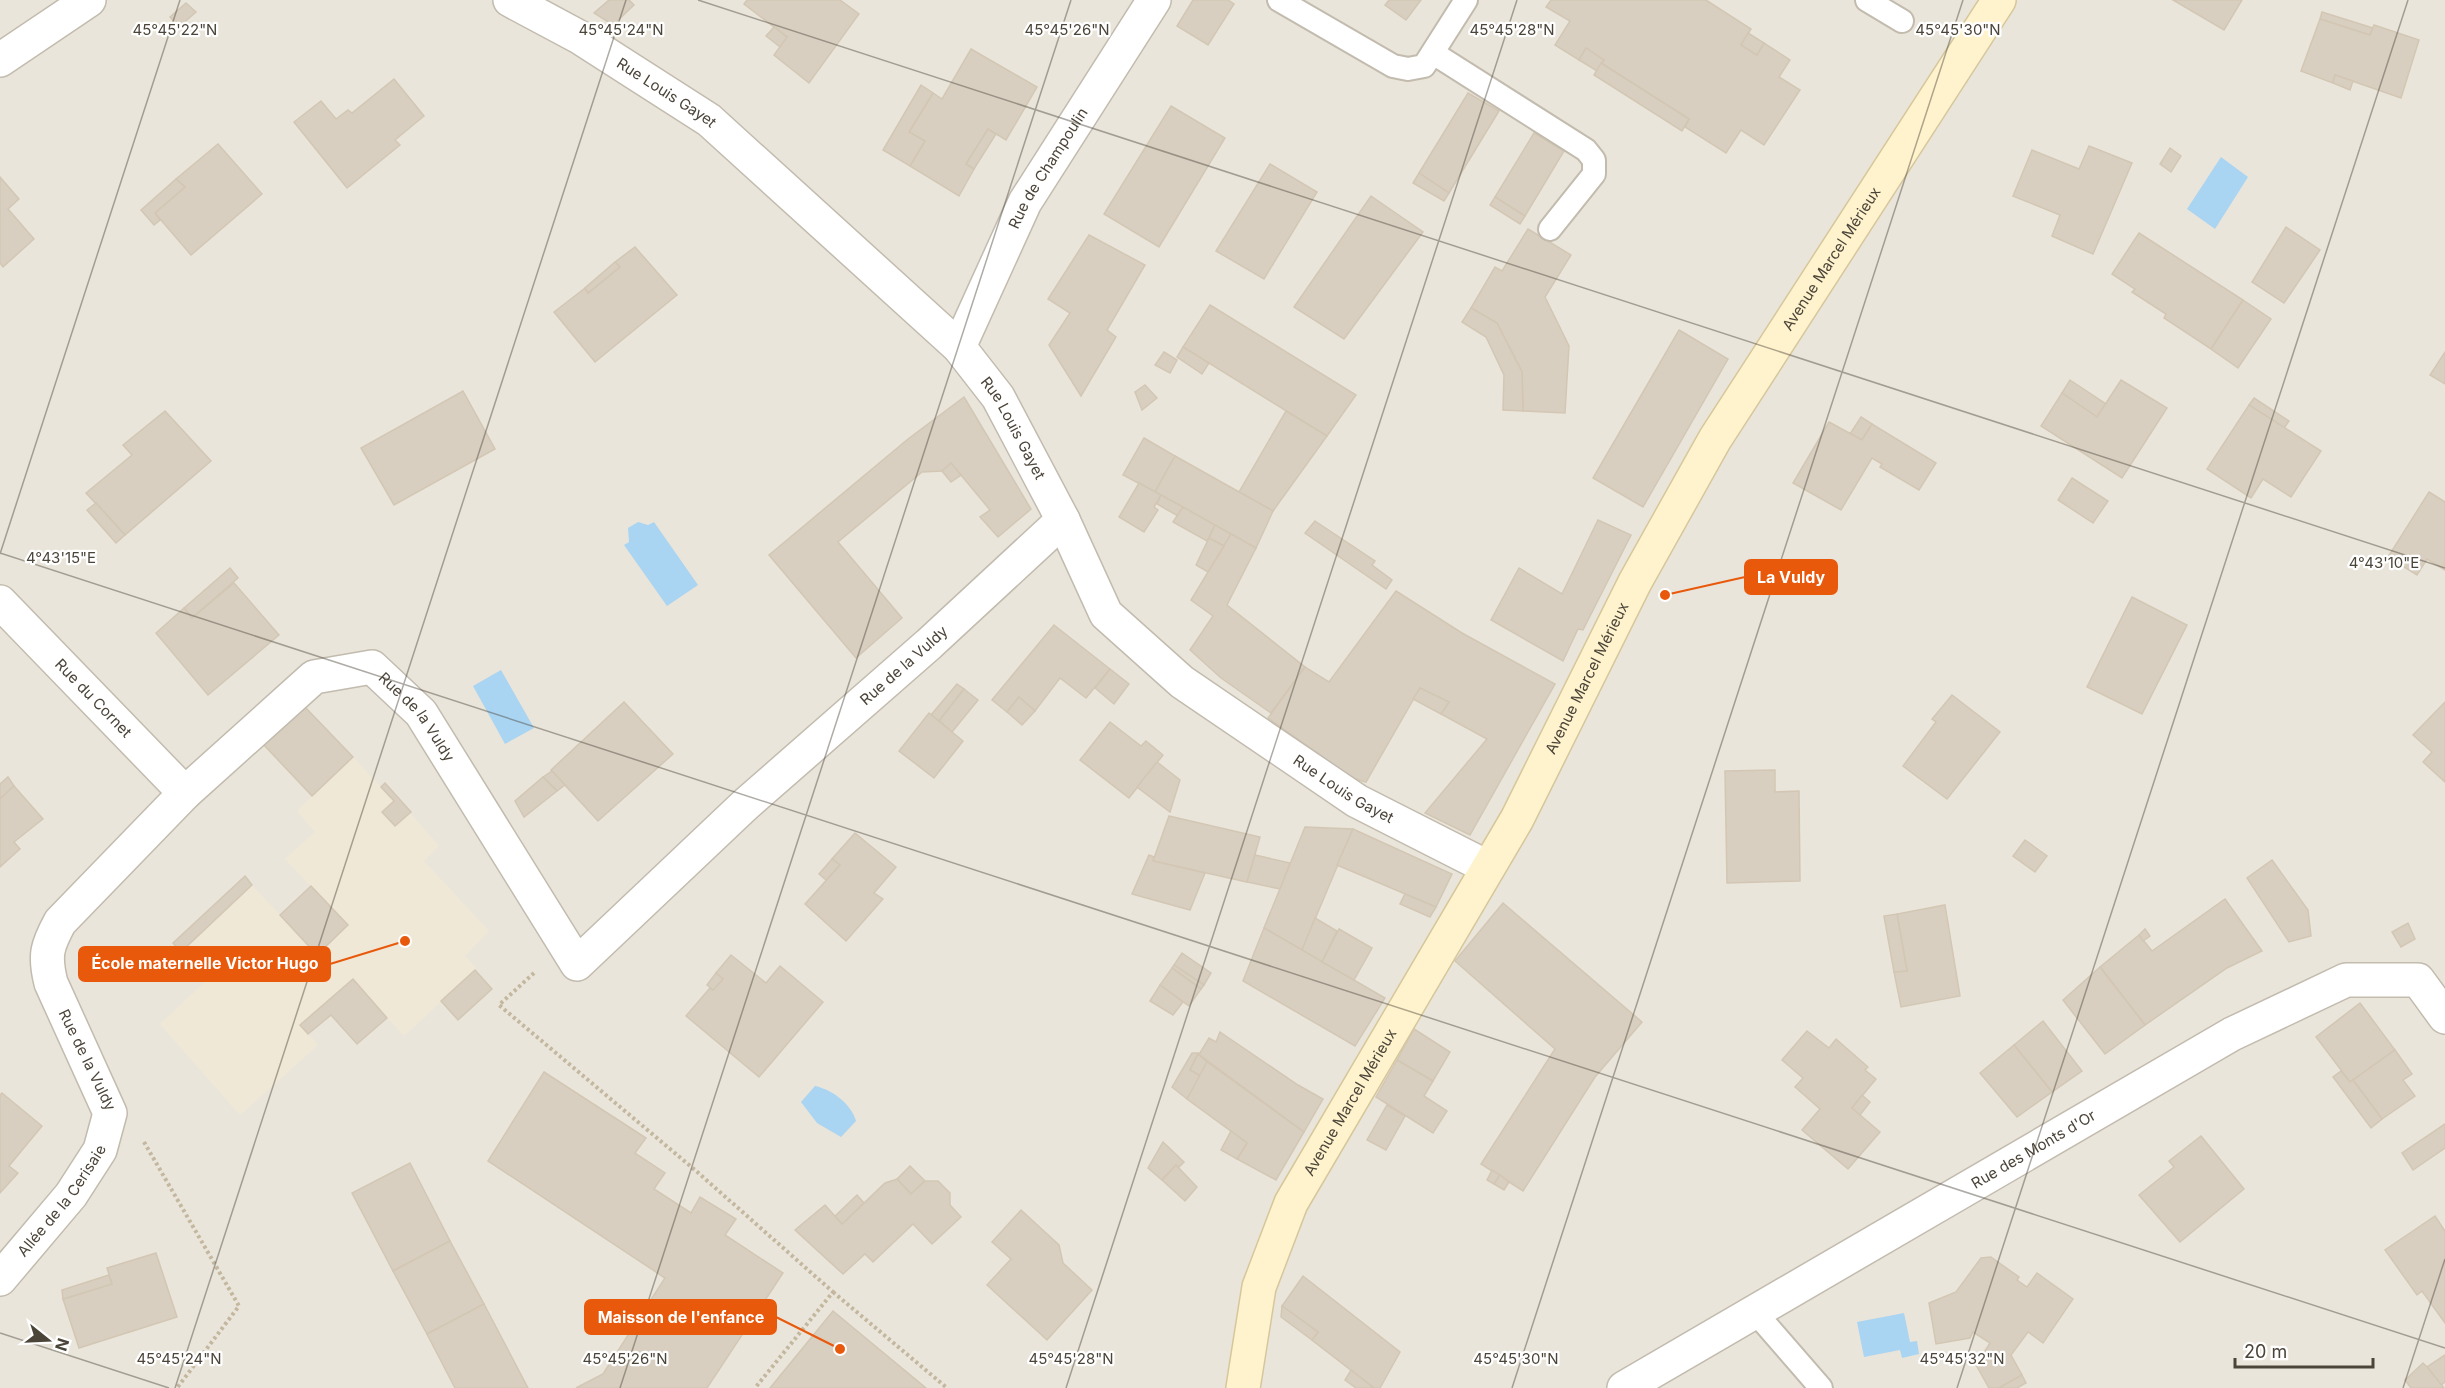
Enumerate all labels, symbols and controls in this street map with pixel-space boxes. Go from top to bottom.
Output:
text: 45°45'22"N [133,20,217,39]
text: 45°45'24"N [578,20,664,39]
text: 45°45'26"N [1024,20,1110,39]
text: 45°45'28"N [1470,20,1554,39]
text: 45°45'30"N [1915,20,2001,39]
street label: Rue Louis Gayet [613,53,721,131]
street label: Rue de Champoulin [1004,104,1092,232]
street label: Avenue Marcel Mérieux [1778,183,1885,334]
street label: Rue Louis Gayet [977,373,1050,482]
text: 4°43'15"E [26,548,96,567]
text: 4°43'10"E [2349,553,2419,572]
callout: La Vuldy [1745,560,1837,594]
text: La Vuldy [1757,567,1825,587]
street label: Avenue Marcel Mérieux [1541,599,1632,757]
street label: Rue de la Vuldy [856,621,952,709]
street label: Rue du Cornet [51,655,136,741]
street label: Rue de la Vuldy [375,668,459,765]
street label: Rue Louis Gayet [1290,750,1397,827]
callout: École maternelle Victor Hugo [79,947,330,981]
text: École maternelle Victor Hugo [91,953,319,973]
street label: Rue de la Vuldy [55,1006,120,1114]
street label: Avenue Marcel Mérieux [1299,1025,1400,1179]
street label: Rue des Monts d'Or [1968,1105,2099,1193]
street label: Allée de la Cerisaie [13,1143,110,1260]
callout: Maisson de l'enfance [585,1300,776,1334]
text: Maisson de l'enfance [598,1307,764,1327]
north arrow [18,1310,78,1370]
scale bar [2235,1331,2373,1369]
text: N [51,1336,74,1354]
text: 20 m [2244,1341,2287,1362]
text: 45°45'24"N [136,1349,222,1368]
text: 45°45'26"N [582,1349,668,1368]
text: 45°45'28"N [1029,1349,1113,1368]
text: 45°45'30"N [1473,1349,1559,1368]
text: 45°45'32"N [1920,1349,2004,1368]

